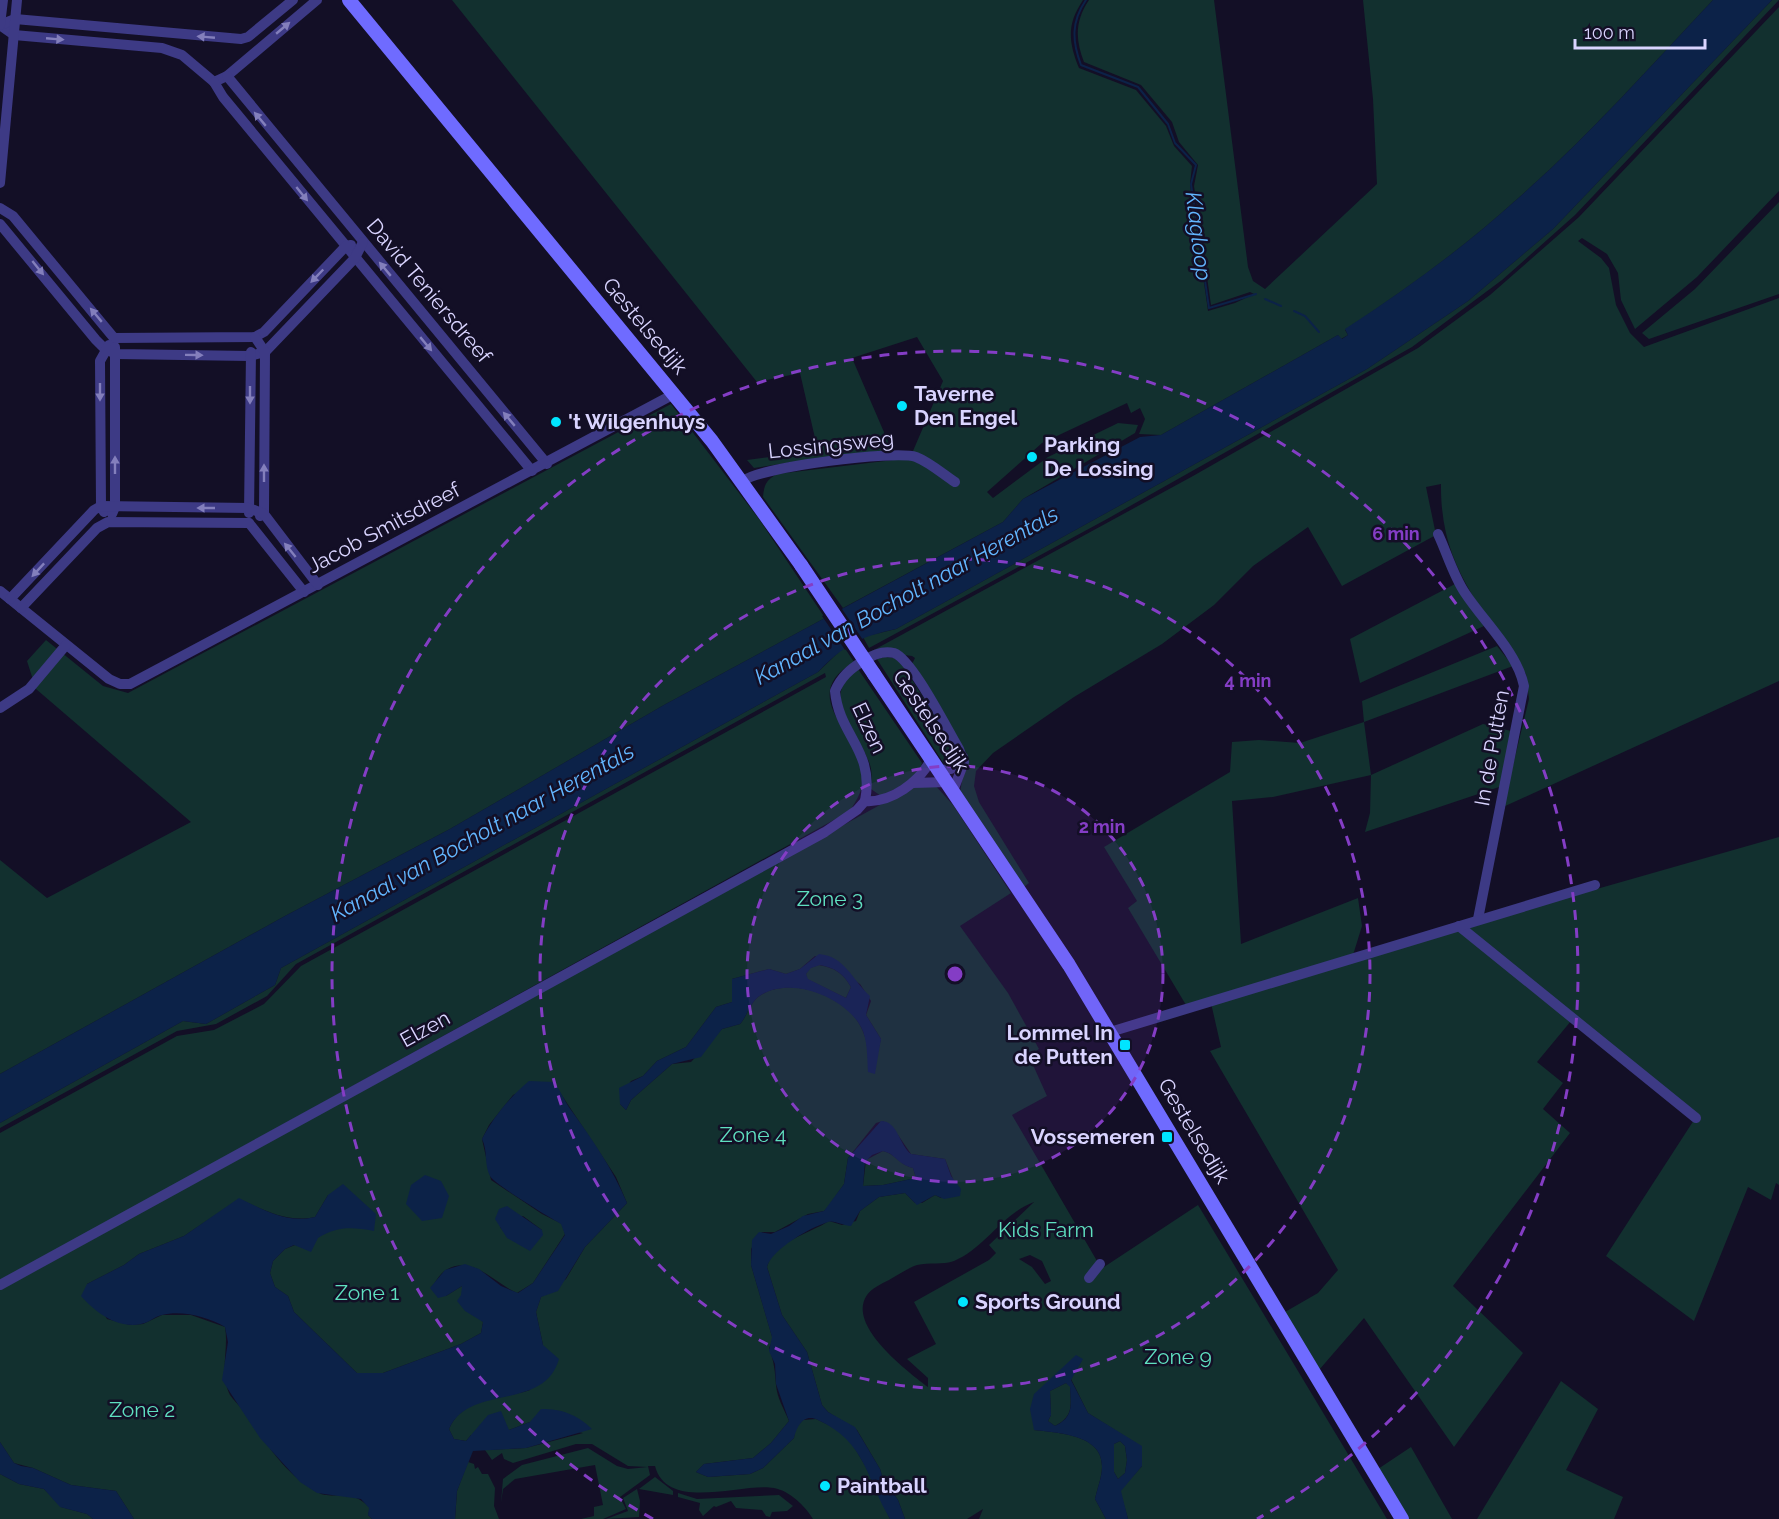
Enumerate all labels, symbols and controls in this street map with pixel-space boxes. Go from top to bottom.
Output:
scale bar [1575,12,1706,50]
text: 100 m [1584,22,1635,43]
one-way arrow [275,23,290,35]
one-way arrow [197,32,216,42]
one-way arrow [46,34,65,44]
one-way arrow [254,112,267,127]
one-way arrow [296,186,308,201]
water label: Klagloop [1181,190,1217,282]
street label: David Teniersdreef [362,213,498,369]
one-way arrow [31,261,44,276]
one-way arrow [379,262,392,277]
one-way arrow [311,268,325,282]
street label: Gestelsedijk [598,272,693,379]
one-way arrow [89,307,102,323]
one-way arrow [420,336,433,352]
one-way arrow [184,350,203,360]
place label: Taverne Den Engel [914,381,1017,430]
one-way arrow [95,382,105,401]
one-way arrow [245,386,255,405]
marker: Taverne Den Engel [895,399,909,413]
place label: 't Wilgenhuys [568,409,705,434]
one-way arrow [503,411,516,427]
marker: 't Wilgenhuys [549,415,563,429]
street label: Lossingsweg [767,425,895,464]
place label: Parking De Lossing [1044,432,1154,481]
marker: Parking De Lossing [1025,450,1039,464]
one-way arrow [110,455,120,474]
one-way arrow [259,463,269,482]
street label: Jacob Smitsdreef [303,476,465,578]
water label: Kanaal van Bocholt naar Herentals [750,500,1062,690]
one-way arrow [197,503,216,513]
text: 6 min [1372,523,1420,544]
one-way arrow [284,543,297,558]
one-way arrow [31,562,45,577]
street label: Gestelsedijk [888,665,975,777]
text: 4 min [1225,670,1271,691]
street label: In de Putten [1469,688,1514,808]
street label: Elzen [847,698,892,757]
water label: Kanaal van Bocholt naar Herentals [326,737,638,927]
text: 2 min [1079,816,1125,837]
park label: Zone 3 [797,886,863,911]
centre of rings [945,964,965,984]
street label: Elzen [395,1005,454,1052]
place label: Lommel In de Putten [1007,1020,1113,1069]
marker: Lommel In de Putten [1118,1038,1132,1052]
street label: Gestelsedijk [1153,1074,1236,1188]
park label: Zone 4 [720,1122,786,1147]
place label: Vossemeren [1031,1124,1155,1149]
marker: Vossemeren [1160,1130,1174,1144]
park label: Kids Farm [998,1217,1094,1242]
park label: Zone 1 [335,1280,399,1305]
place label: Sports Ground [975,1289,1121,1314]
marker: Sports Ground [956,1295,970,1309]
park label: Zone 9 [1144,1344,1212,1369]
park label: Zone 2 [109,1397,175,1422]
place label: Paintball [837,1473,927,1498]
marker: Paintball [818,1479,832,1493]

